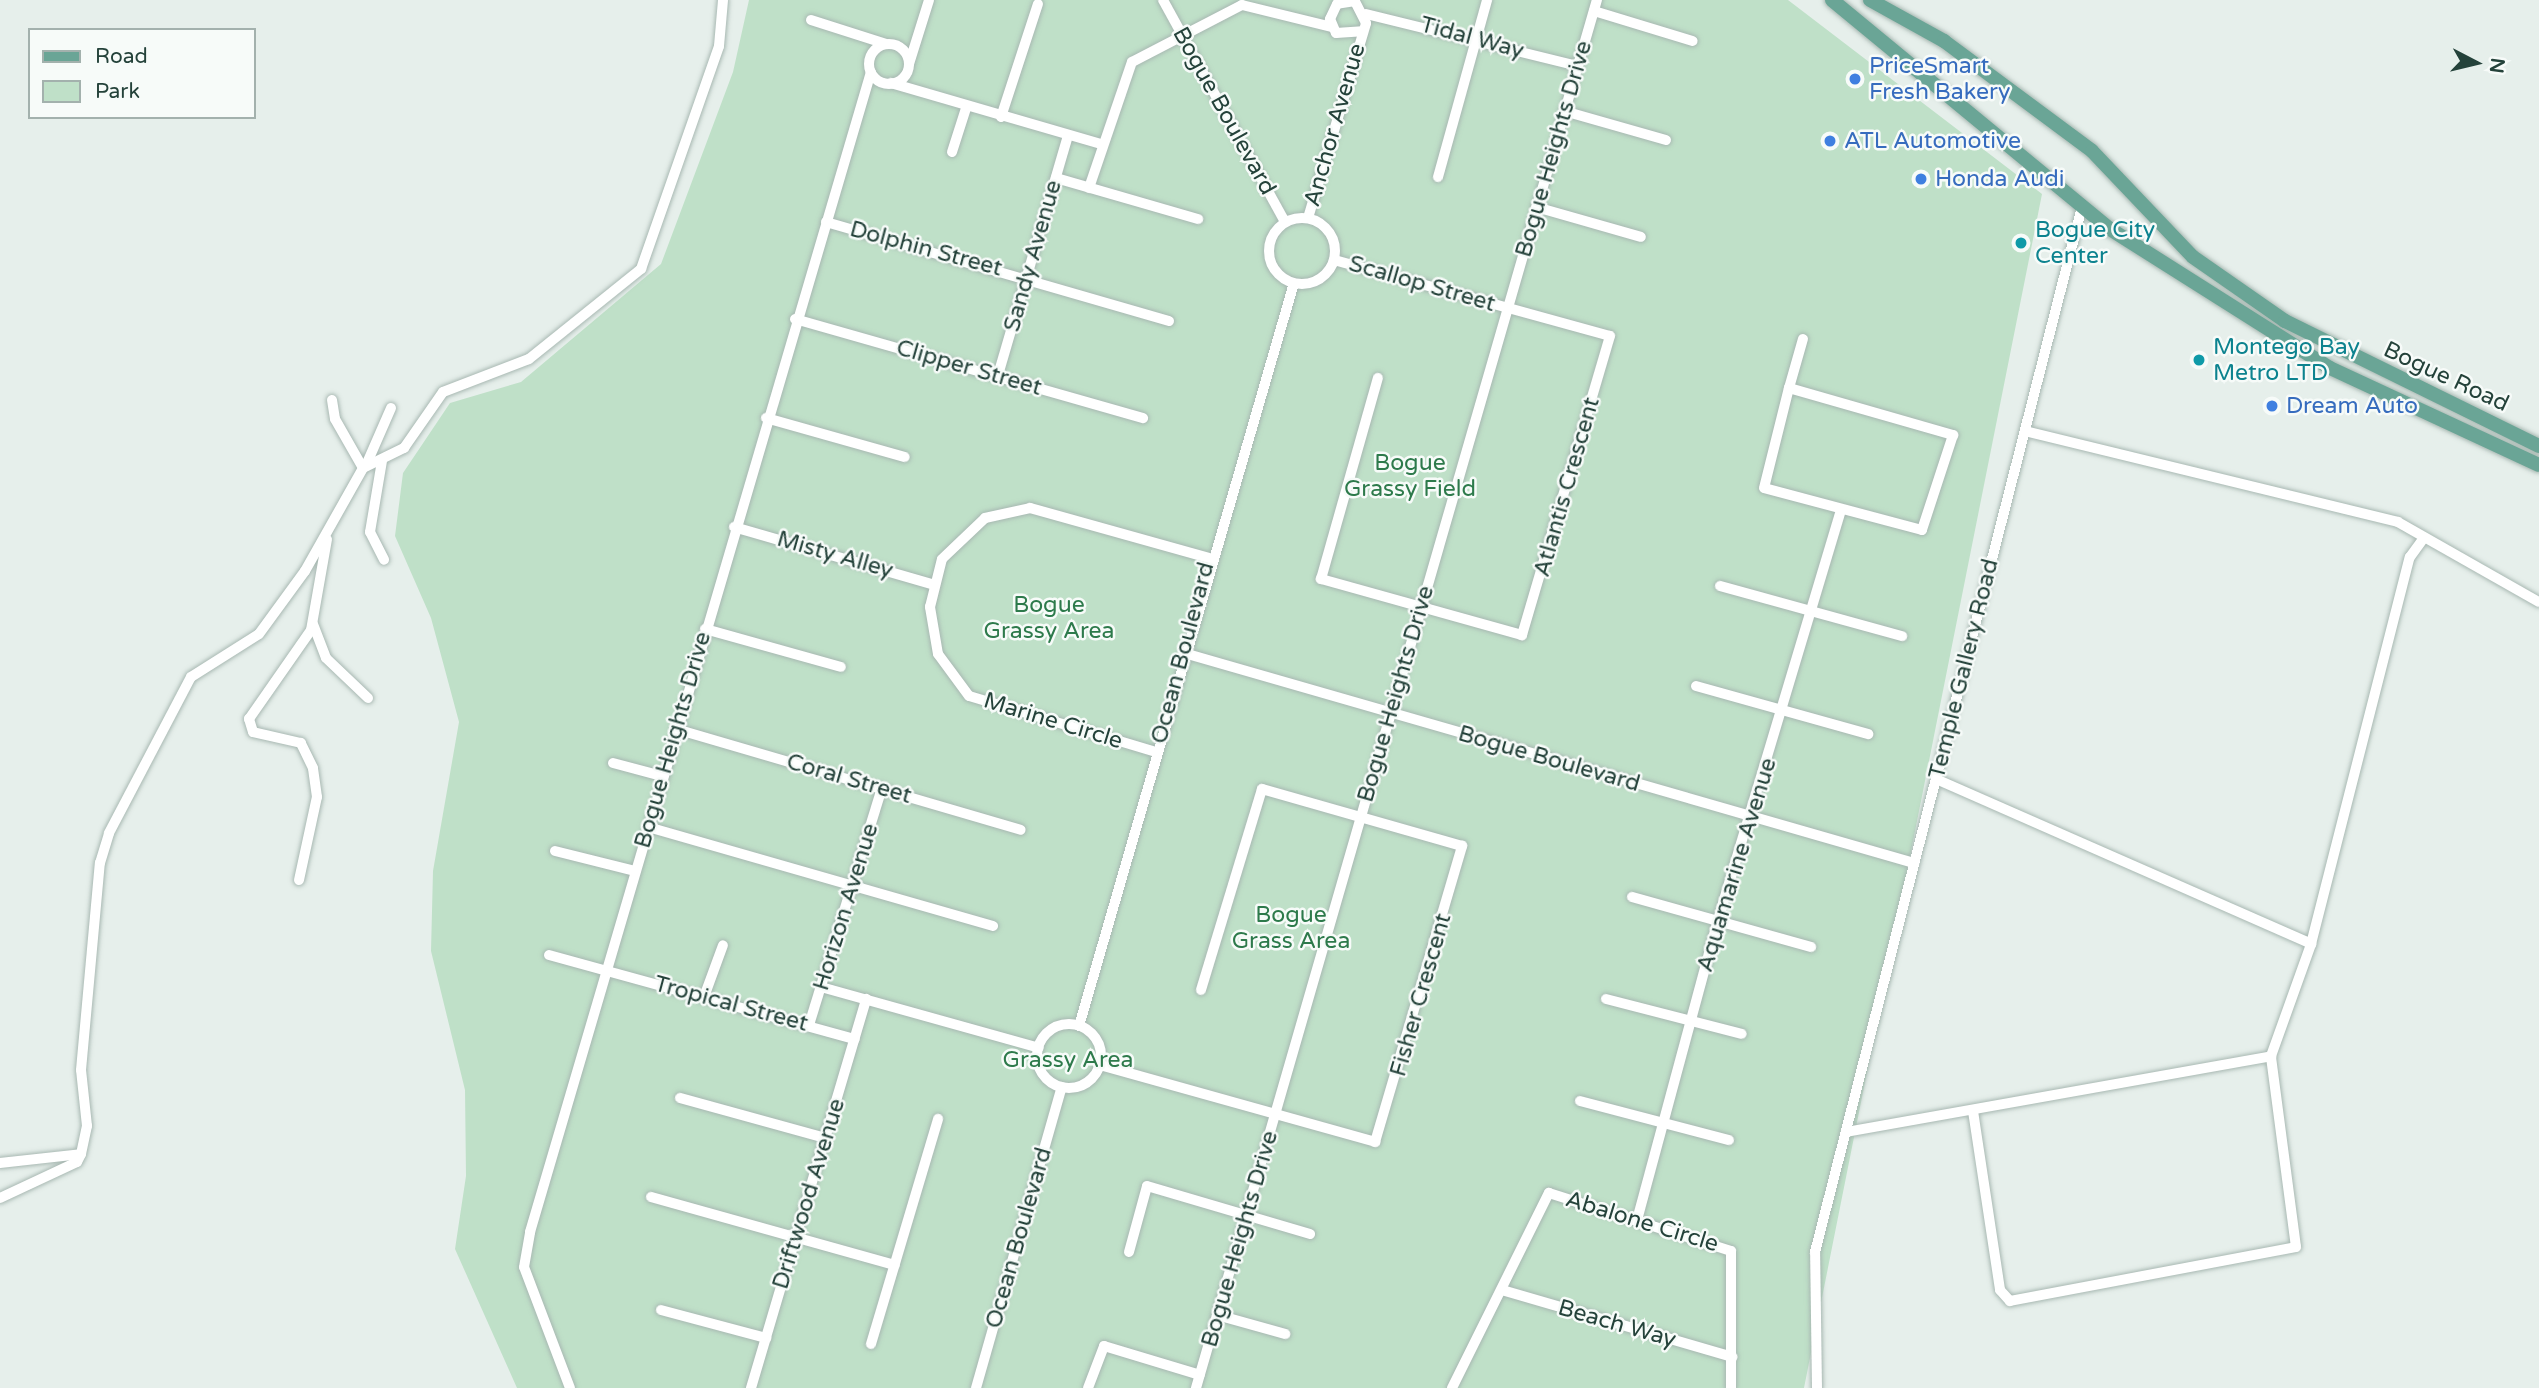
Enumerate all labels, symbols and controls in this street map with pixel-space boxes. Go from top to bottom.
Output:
street label: Tidal Way [1417,11,1527,65]
street label: Bogue Boulevard [1166,22,1282,200]
legend [28,28,256,119]
north arrow [2441,28,2511,98]
street label: Bogue Heights Drive [1510,38,1598,260]
street label: Anchor Avenue [1299,40,1371,210]
text: Road [95,44,148,69]
place label: PriceSmart Fresh Bakery [1869,52,2010,106]
text: N [2485,57,2509,74]
marker: PriceSmart Fresh Bakery [1847,71,1863,87]
text: Park [95,79,140,104]
place label: ATL Automotive [1844,127,2021,155]
marker: ATL Automotive [1822,133,1838,149]
place label: Honda Audi [1935,165,2065,193]
marker: Honda Audi [1913,171,1929,187]
street label: Sandy Avenue [998,177,1068,335]
street label: Dolphin Street [847,215,1005,283]
place label: Bogue City Center [2035,216,2155,270]
marker: Bogue City Center [2013,235,2029,251]
street label: Scallop Street [1346,250,1498,318]
place label: Montego Bay Metro LTD [2213,333,2360,387]
street label: Clipper Street [893,334,1045,402]
street label: Bogue Road [2379,336,2513,418]
marker: Montego Bay Metro LTD [2191,352,2207,368]
place label: Dream Auto [2286,392,2418,420]
street label: Atlantis Crescent [1528,394,1606,580]
marker: Dream Auto [2264,398,2280,414]
park label: Bogue Grassy Field [1344,449,1476,503]
street label: Misty Alley [774,525,896,585]
street label: Temple Gallery Road [1923,556,2005,782]
street label: Ocean Boulevard [1146,559,1220,747]
street label: Bogue Heights Drive [1352,583,1440,805]
park label: Bogue Grassy Area [984,591,1114,645]
street label: Bogue Heights Drive [629,629,717,851]
street label: Marine Circle [980,687,1126,755]
street label: Bogue Boulevard [1455,720,1643,798]
street label: Coral Street [783,748,915,810]
street label: Aquamarine Avenue [1691,755,1783,975]
street label: Horizon Avenue [807,820,885,994]
park label: Bogue Grass Area [1232,901,1350,955]
street label: Fisher Crescent [1385,910,1457,1080]
street label: Tropical Street [651,970,811,1038]
park label: Grassy Area [1003,1046,1133,1074]
street label: Driftwood Avenue [767,1095,851,1293]
street label: Bogue Heights Drive [1196,1128,1284,1350]
street label: Ocean Boulevard [980,1144,1058,1332]
street label: Abalone Circle [1562,1186,1722,1258]
street label: Beach Way [1555,1294,1679,1354]

